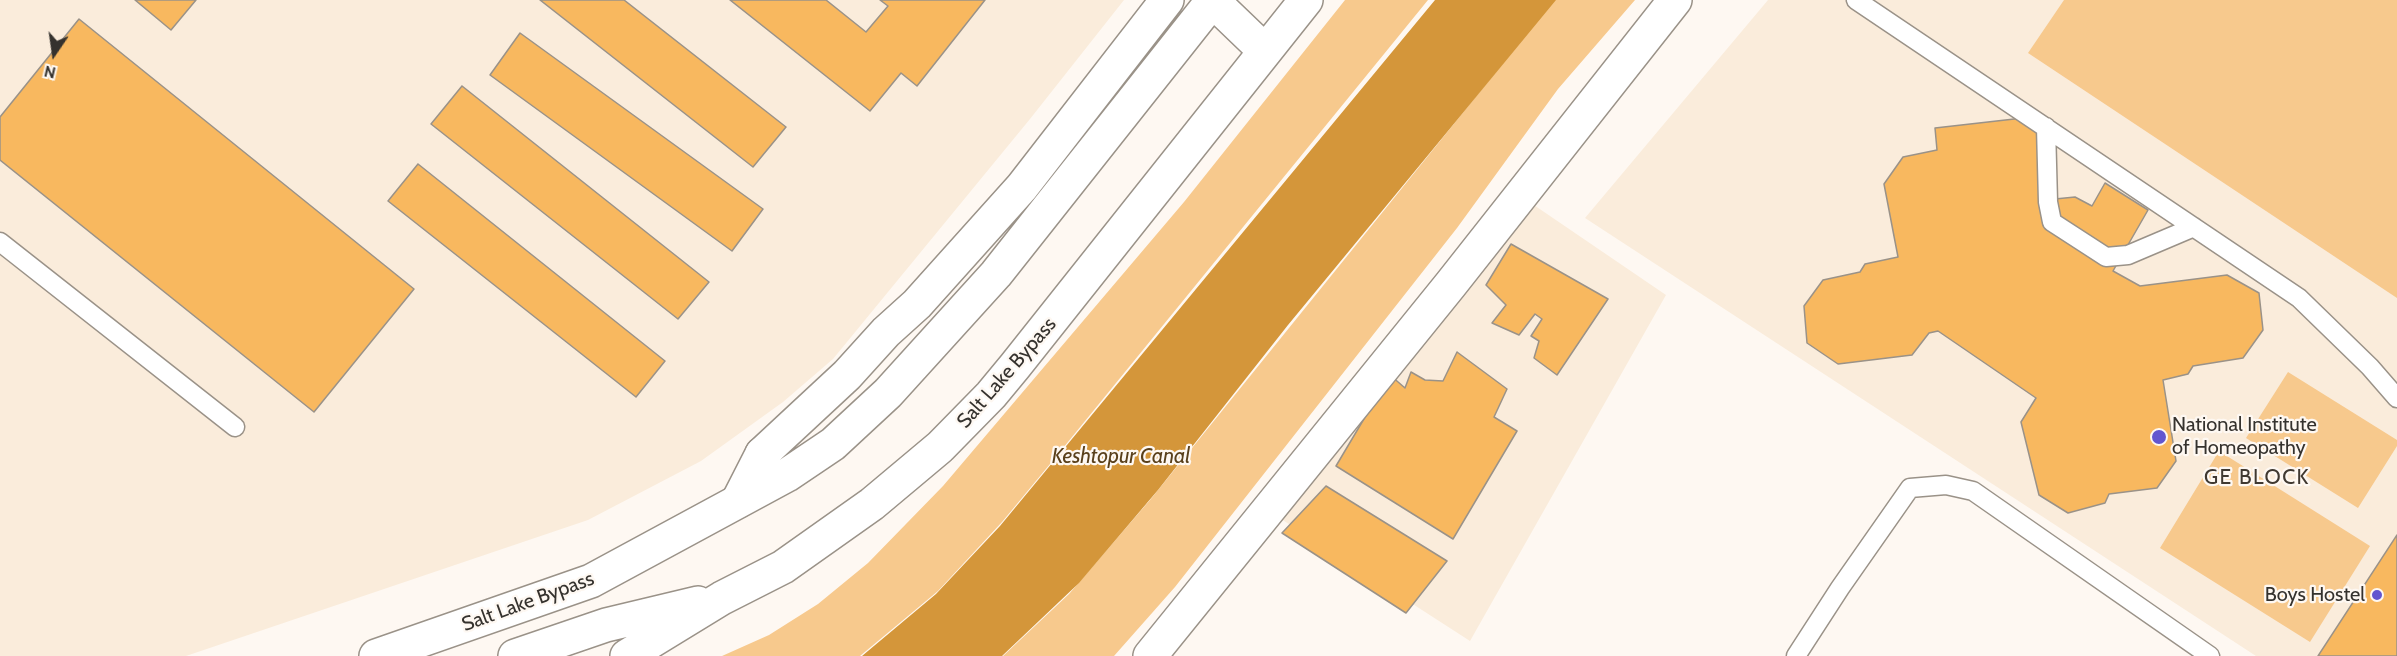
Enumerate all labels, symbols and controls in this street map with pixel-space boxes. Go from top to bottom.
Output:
north arrow [24,24,84,84]
text: N [42,61,57,83]
street label: Salt Lake Bypass [952,313,1062,433]
place label: National Institute of Homeopathy [2172,413,2317,460]
marker: National Institute of Homeopathy [2150,428,2168,446]
water label: Keshtopur Canal [1052,444,1190,470]
district label: GE BLOCK [2204,465,2310,491]
street label: Salt Lake Bypass [459,567,597,637]
place label: Boys Hostel [2265,583,2365,607]
marker: Boys Hostel [2370,588,2384,602]

